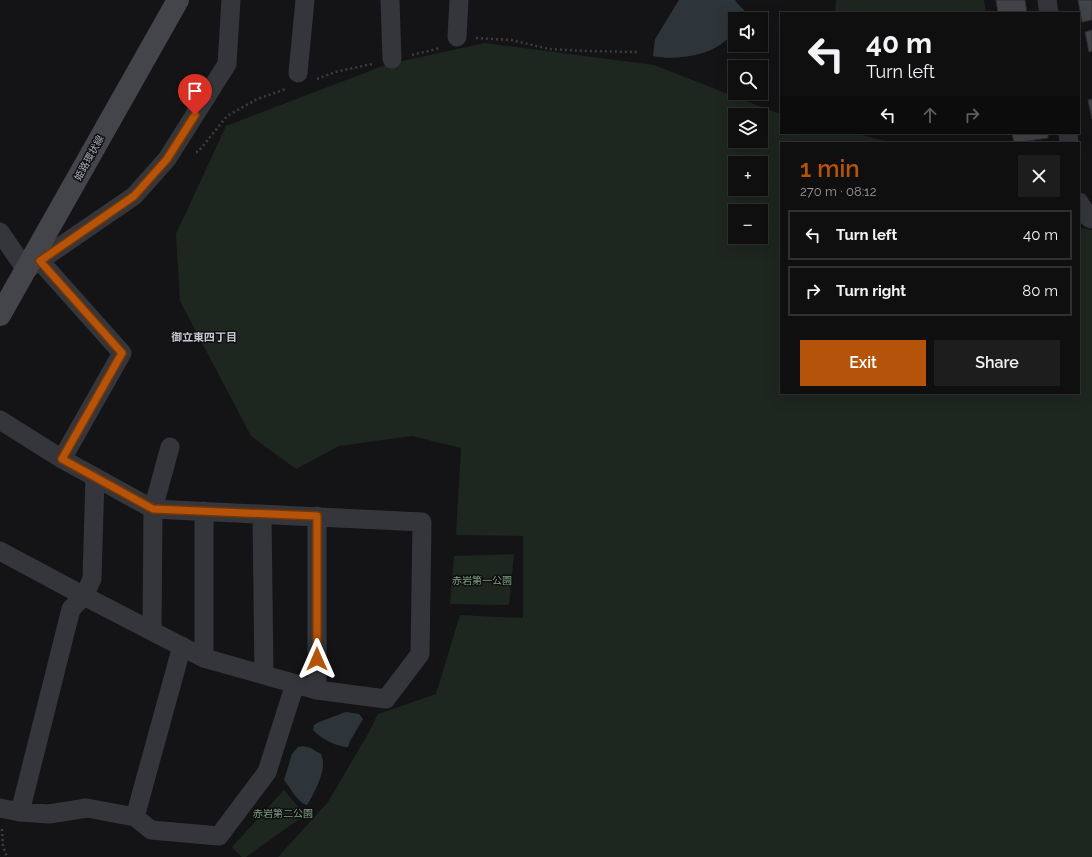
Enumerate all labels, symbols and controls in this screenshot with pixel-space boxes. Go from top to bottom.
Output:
map controls [728,12,768,244]
button: sound [728,12,768,52]
text: 40 m [866,27,932,60]
icon: left [800,28,852,80]
button: search [728,60,768,100]
text: Turn left [866,61,935,82]
pin [178,74,212,115]
icon: arrive [184,80,206,102]
icon: left [877,104,899,126]
icon: ahead [919,104,941,126]
icon: right [961,104,983,126]
button: layers [728,108,768,148]
street label: 姫路環状線 [72,133,106,183]
text: 1 min [800,154,860,183]
button: close [1018,155,1060,197]
button: + [728,156,768,196]
text: 270 m · 08:12 [800,184,876,199]
button: − [728,204,768,244]
icon: left [802,224,824,246]
text: Turn left [836,226,897,244]
text: 40 m [1023,226,1058,244]
icon: right [802,280,824,302]
text: Turn right [836,282,906,300]
text: 80 m [1022,282,1058,300]
district label: 御立東四丁目 [171,331,237,344]
button: Exit [800,340,926,386]
button: Share [934,340,1060,386]
park label: 赤岩第一公園 [452,575,512,586]
position arrow [296,638,338,680]
park label: 赤岩第二公園 [253,808,313,819]

